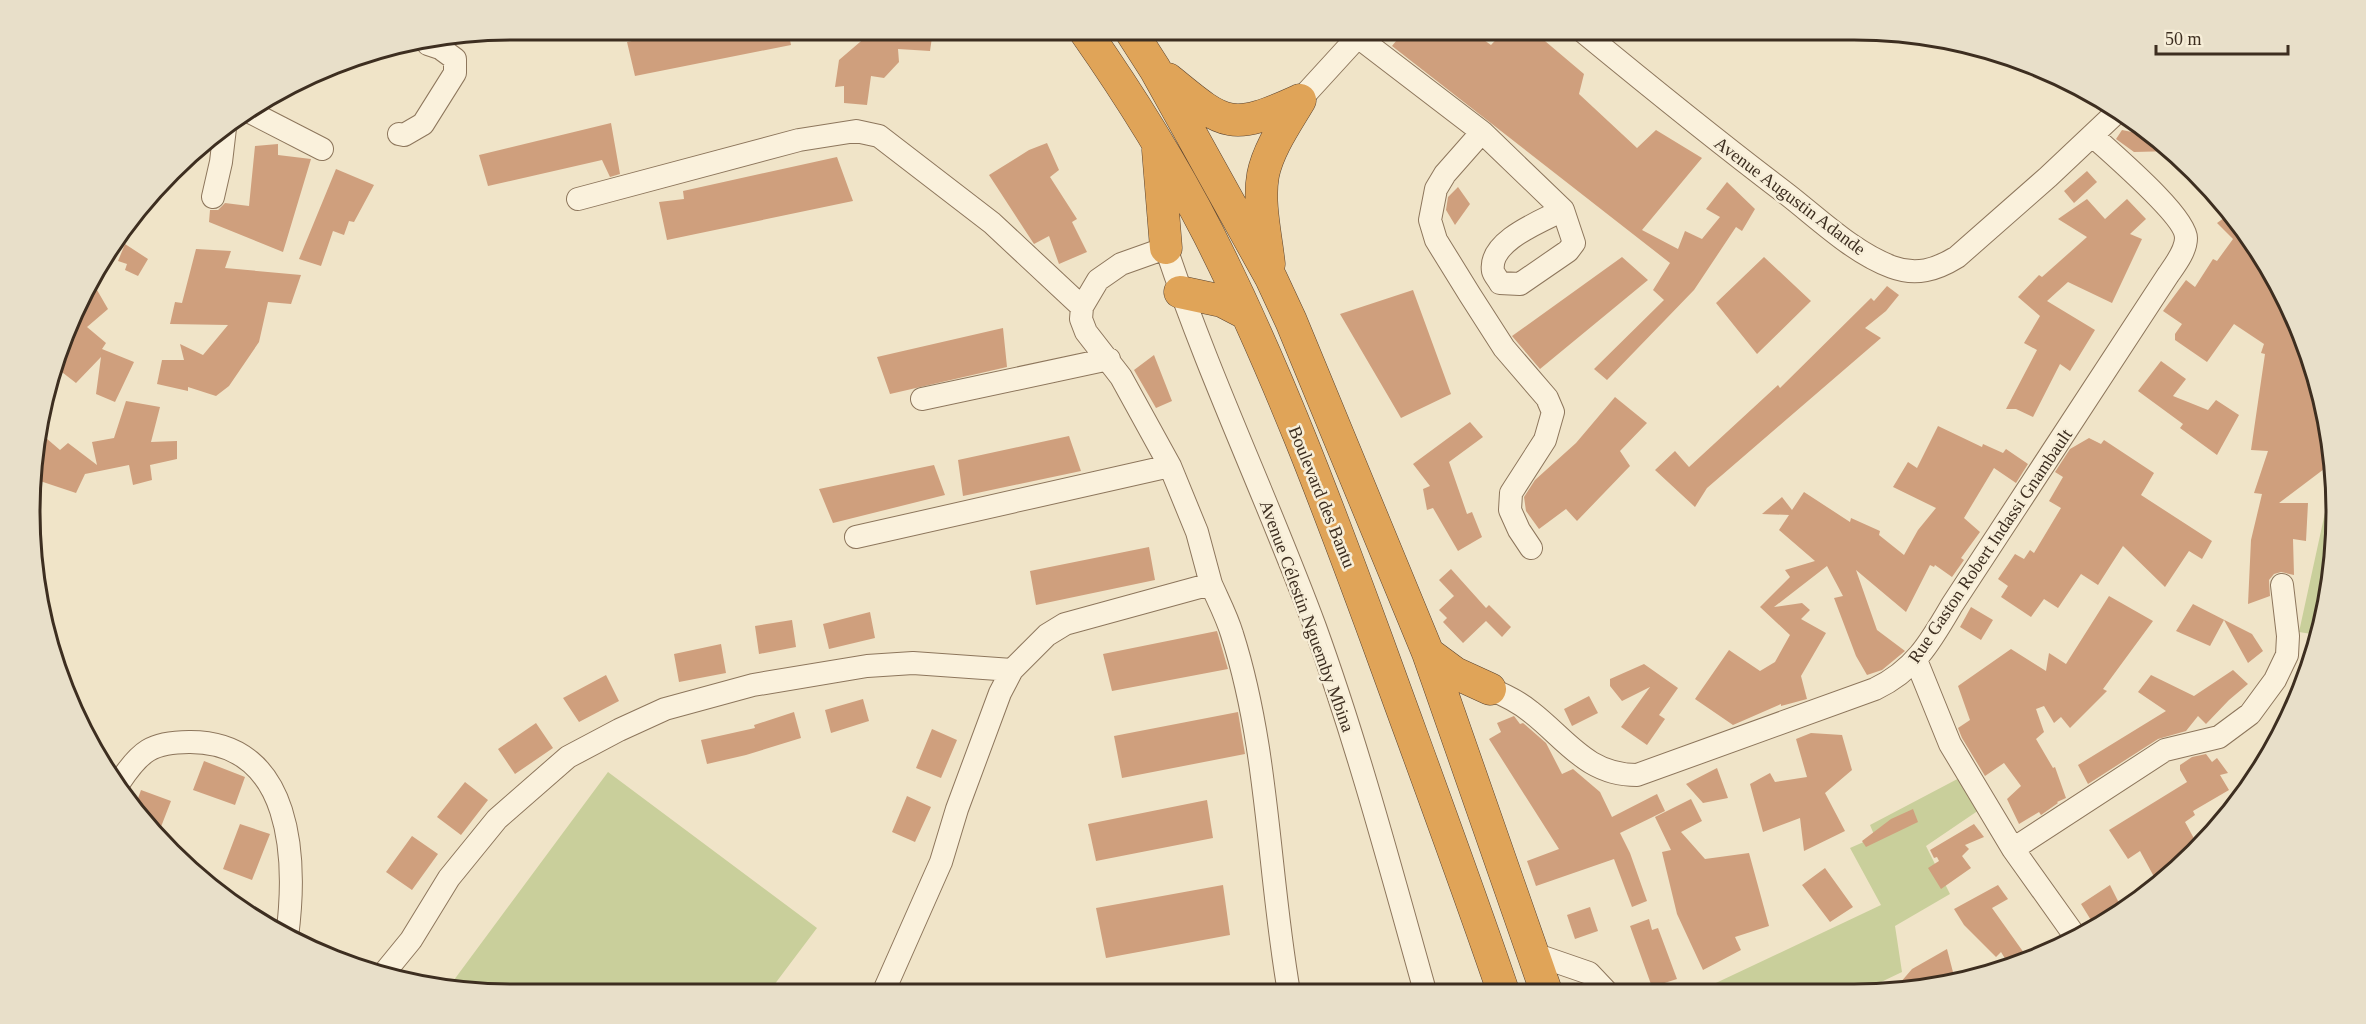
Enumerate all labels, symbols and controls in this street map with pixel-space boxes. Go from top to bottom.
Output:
scale bar [2156,18,2288,56]
text: 50 m [2165,29,2202,49]
street label: Avenue Augustin Adande [1711,133,1869,259]
street label: Boulevard des Bantu [1284,423,1360,571]
street label: Rue Gaston Robert Indassi Gnambault [1904,425,2076,667]
street label: Avenue Célestin Nguemby Mbina [1256,497,1358,735]

